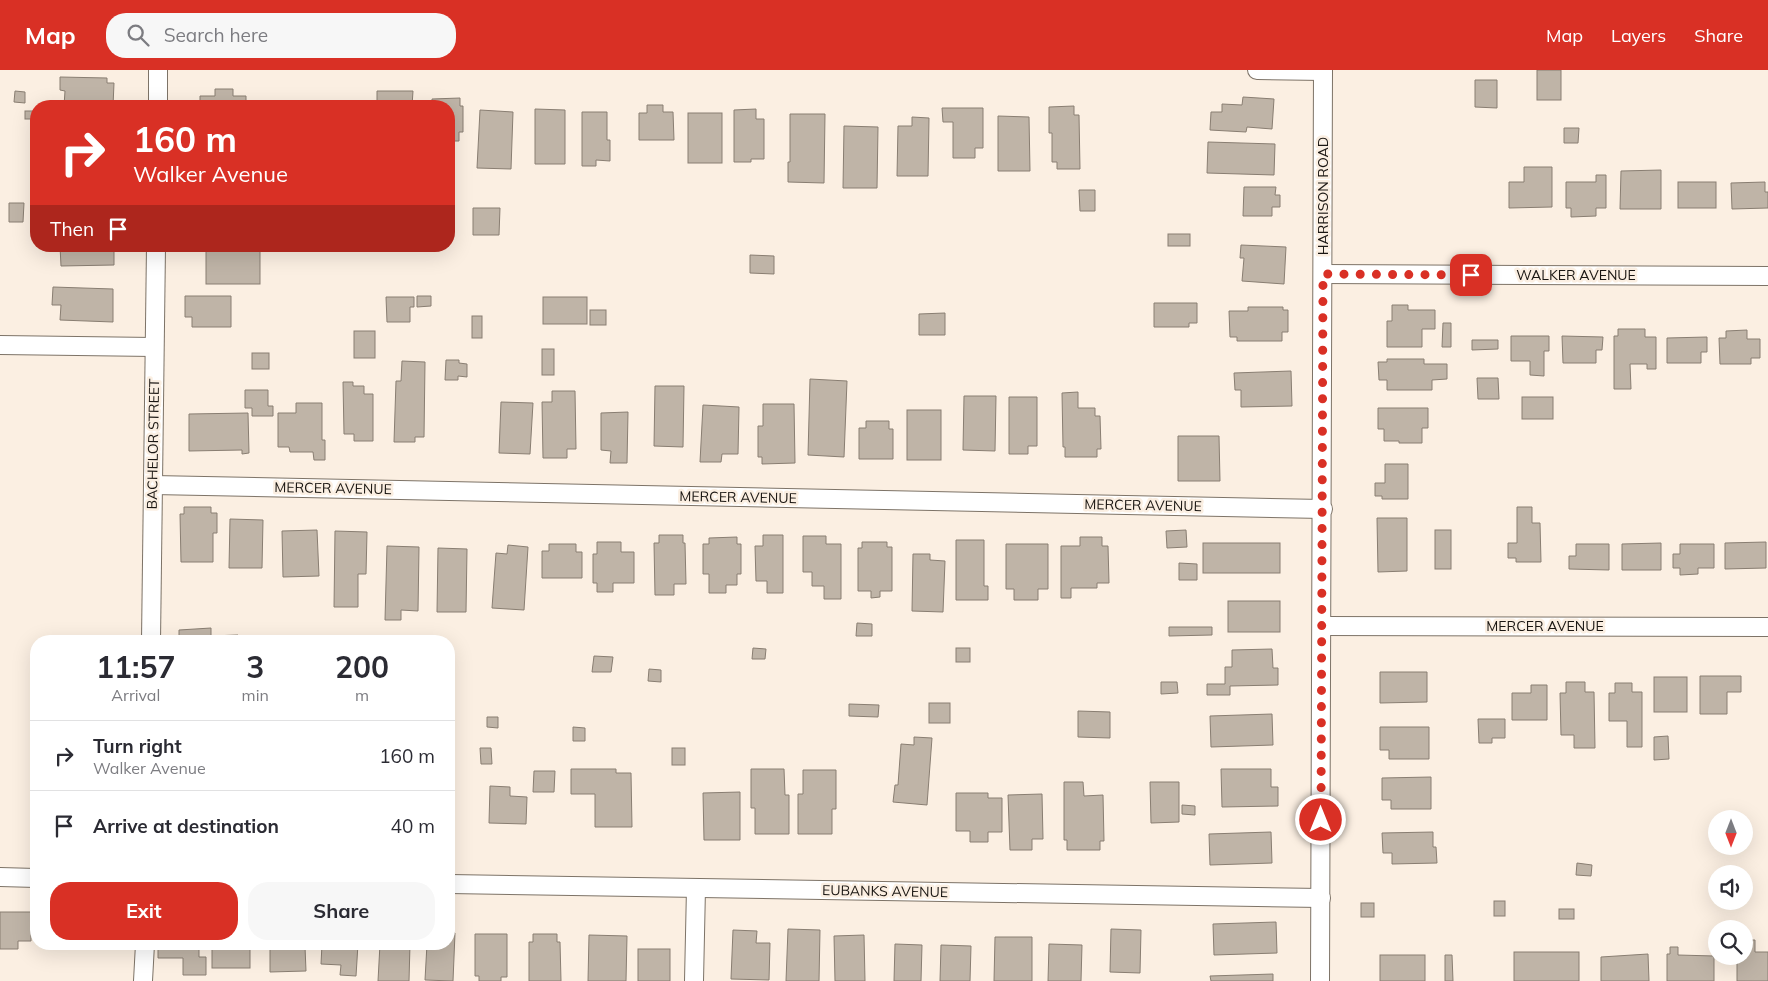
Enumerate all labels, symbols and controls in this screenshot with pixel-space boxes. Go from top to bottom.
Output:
search box [106,13,456,58]
text: Map [25,20,76,50]
icon: search [124,21,152,49]
text: Search here [164,23,268,47]
text: Map [1546,24,1583,47]
text: Layers [1611,24,1666,47]
text: Share [1694,24,1743,47]
text: 160 m [133,117,237,161]
icon: right [50,120,115,185]
street label: HARRISON ROAD [1314,137,1332,255]
text: Walker Avenue [133,160,288,188]
icon: arrive [104,215,132,243]
text: Then [50,217,94,241]
pin [1450,254,1492,296]
icon: arrive [1457,261,1485,289]
street label: WALKER AVENUE [1516,266,1636,284]
street label: BACHELOR STREET [143,378,163,510]
street label: MERCER AVENUE [274,478,392,498]
street label: MERCER AVENUE [679,487,797,507]
street label: MERCER AVENUE [1084,495,1202,515]
street label: MERCER AVENUE [1486,617,1604,635]
text: 11:57 [96,648,176,686]
text: 3 [246,648,264,686]
text: 200 [335,648,389,686]
text: Arrival [111,685,160,705]
text: min [242,685,269,705]
text: m [355,685,369,705]
text: Turn right [93,734,182,758]
icon: right [50,742,78,770]
text: 160 m [379,744,435,768]
text: Walker Avenue [93,758,206,778]
position arrow [1294,793,1346,845]
north arrow [1708,810,1752,855]
map controls [1708,810,1753,965]
icon: arrive [50,812,78,840]
text: Arrive at destination [93,814,279,838]
text: 40 m [391,814,435,838]
button: sound [1708,865,1753,910]
street label: EUBANKS AVENUE [822,881,948,901]
button: Exit [50,882,238,940]
button: Share [248,882,435,940]
button: search [1708,920,1753,965]

